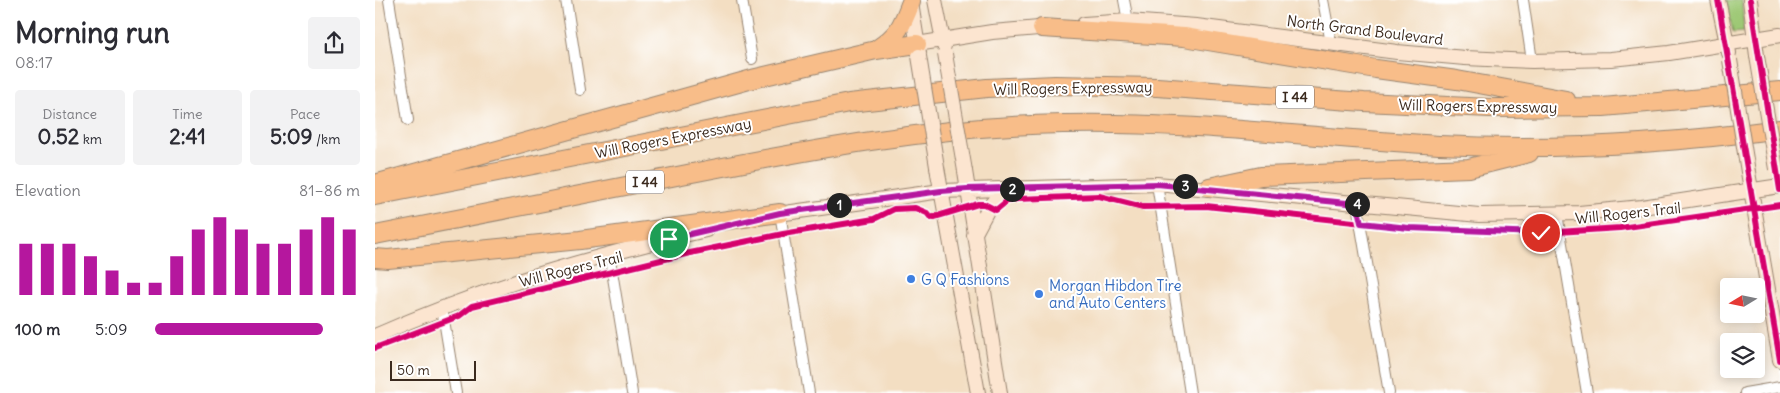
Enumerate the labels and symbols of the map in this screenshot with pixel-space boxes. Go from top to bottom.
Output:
street label: North Grand Boulevard [1286,11,1444,49]
street label: Will Rogers Expressway [993,77,1153,99]
road number: I 44 [1276,85,1314,108]
street label: Will Rogers Expressway [1398,95,1558,117]
street label: Will Rogers Expressway [593,114,753,162]
road number: I 44 [626,170,664,193]
pin: 3 [1173,174,1197,198]
pin: 2 [999,176,1025,202]
pin: 1 [827,192,851,218]
pin: 4 [1345,192,1369,216]
street label: Will Rogers Trail [1574,198,1682,228]
pin [1520,212,1562,254]
pin [648,218,690,260]
street label: Will Rogers Trail [517,247,625,291]
place label: G Q Fashions [921,270,1010,289]
marker: G Q Fashions [905,273,917,285]
place label: Morgan Hibdon Tire and Auto Centers [1049,276,1182,312]
north arrow [1720,278,1765,322]
marker: Morgan Hibdon Tire and Auto Centers [1033,288,1045,300]
scale bar [390,358,476,381]

